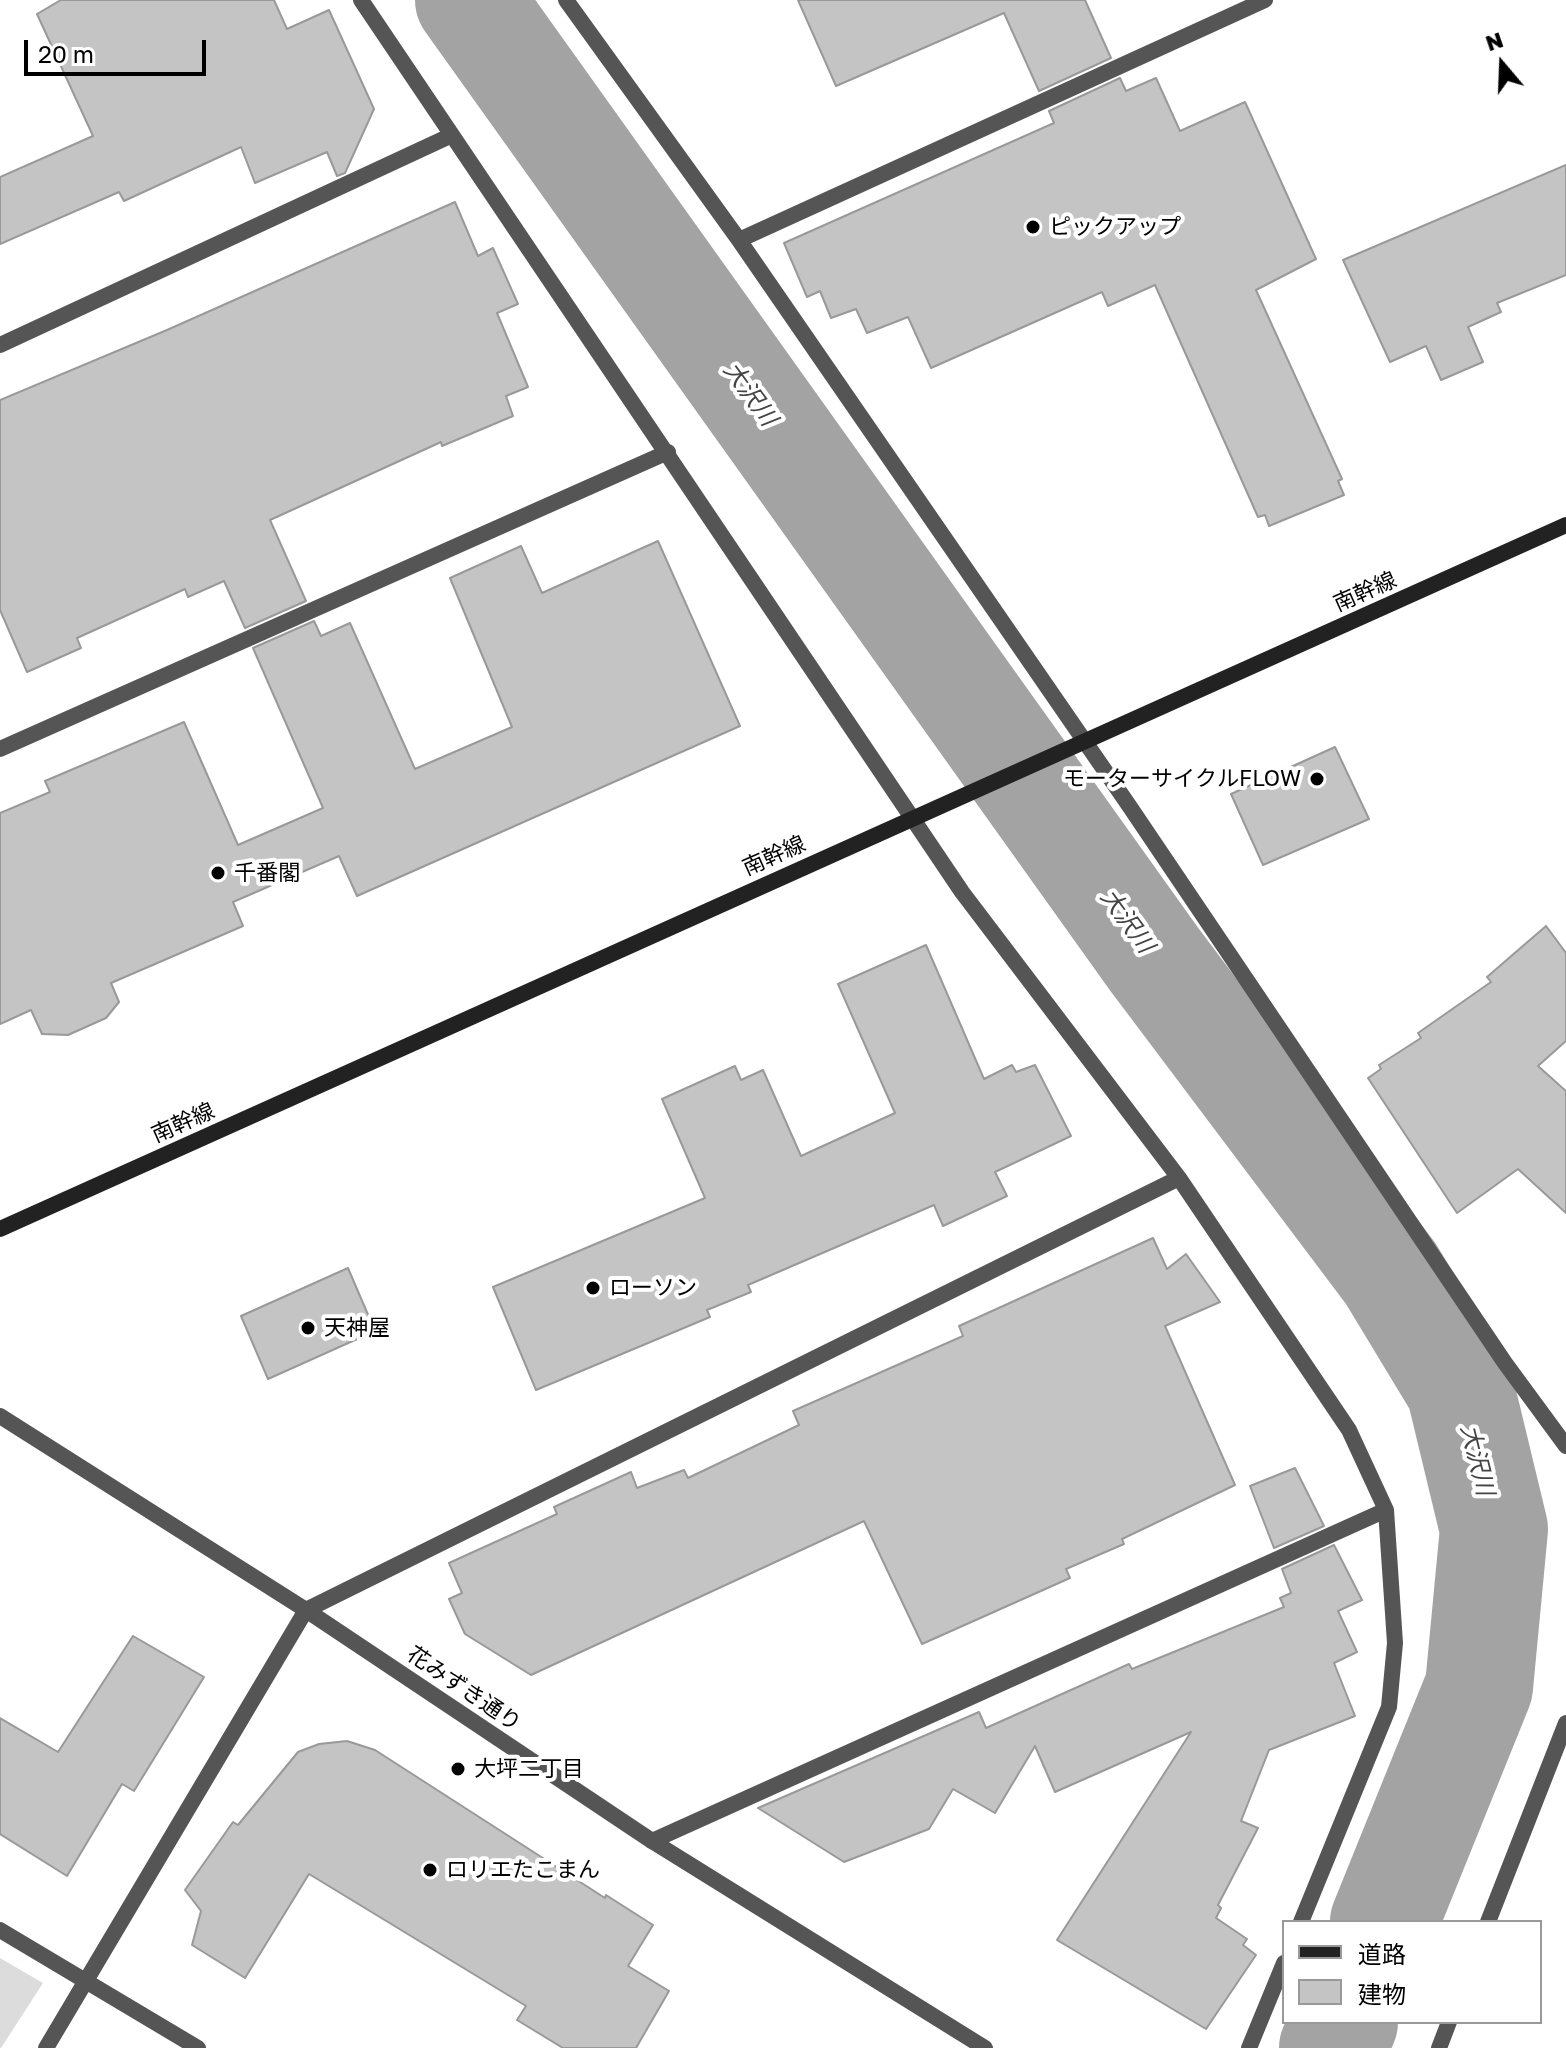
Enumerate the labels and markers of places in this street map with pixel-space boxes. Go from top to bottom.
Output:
place label: ピックアップ [1049,214,1181,240]
marker: ピックアップ [1024,218,1042,236]
place label: モーターサイクルFLOW [1063,766,1301,792]
marker: モーターサイクルFLOW [1308,770,1326,788]
place label: 千番閣 [234,860,300,886]
marker: 千番閣 [209,864,227,882]
place label: ローソン [609,1275,697,1301]
marker: ローソン [584,1279,602,1297]
place label: 天神屋 [324,1315,390,1341]
marker: 天神屋 [299,1319,317,1337]
place label: 大坪二丁目 [474,1756,584,1782]
marker: 大坪二丁目 [449,1760,467,1778]
place label: ロリエたこまん [446,1857,600,1883]
marker: ロリエたこまん [421,1861,439,1879]

